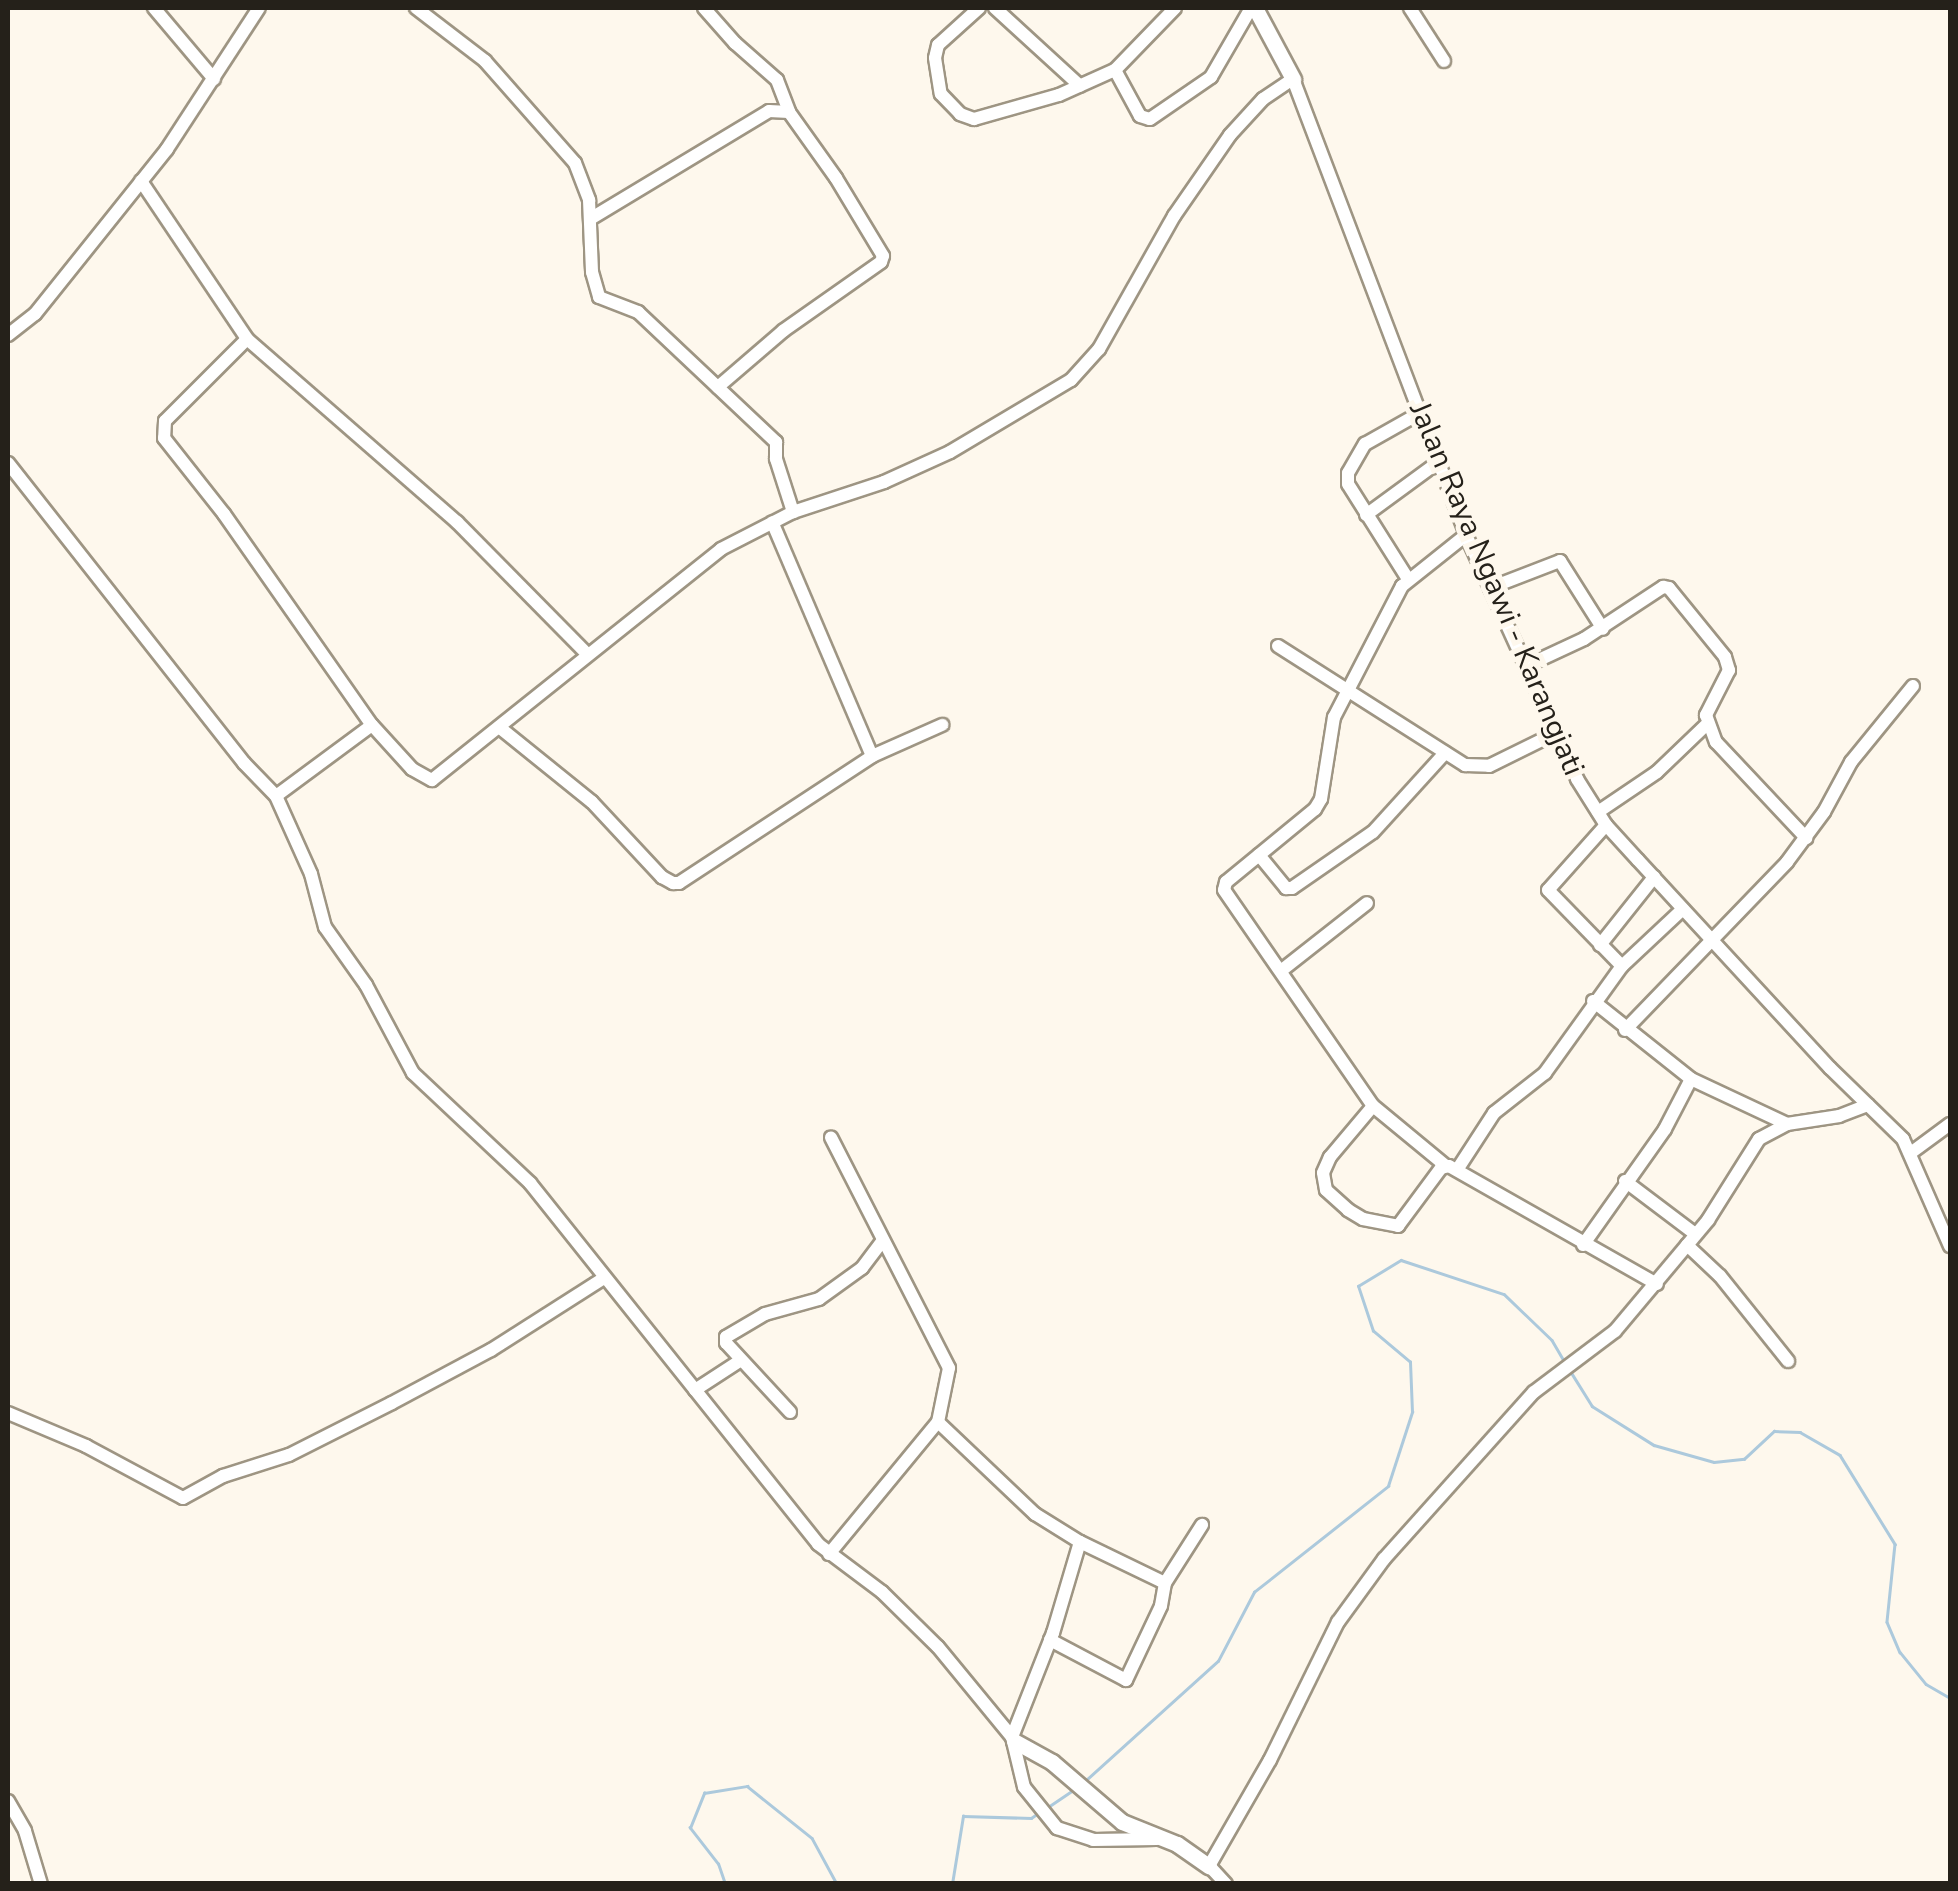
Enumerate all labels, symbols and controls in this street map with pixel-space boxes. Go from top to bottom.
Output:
street label: Jalan Raya Ngawi - Karangjati [1401,397,1591,781]

